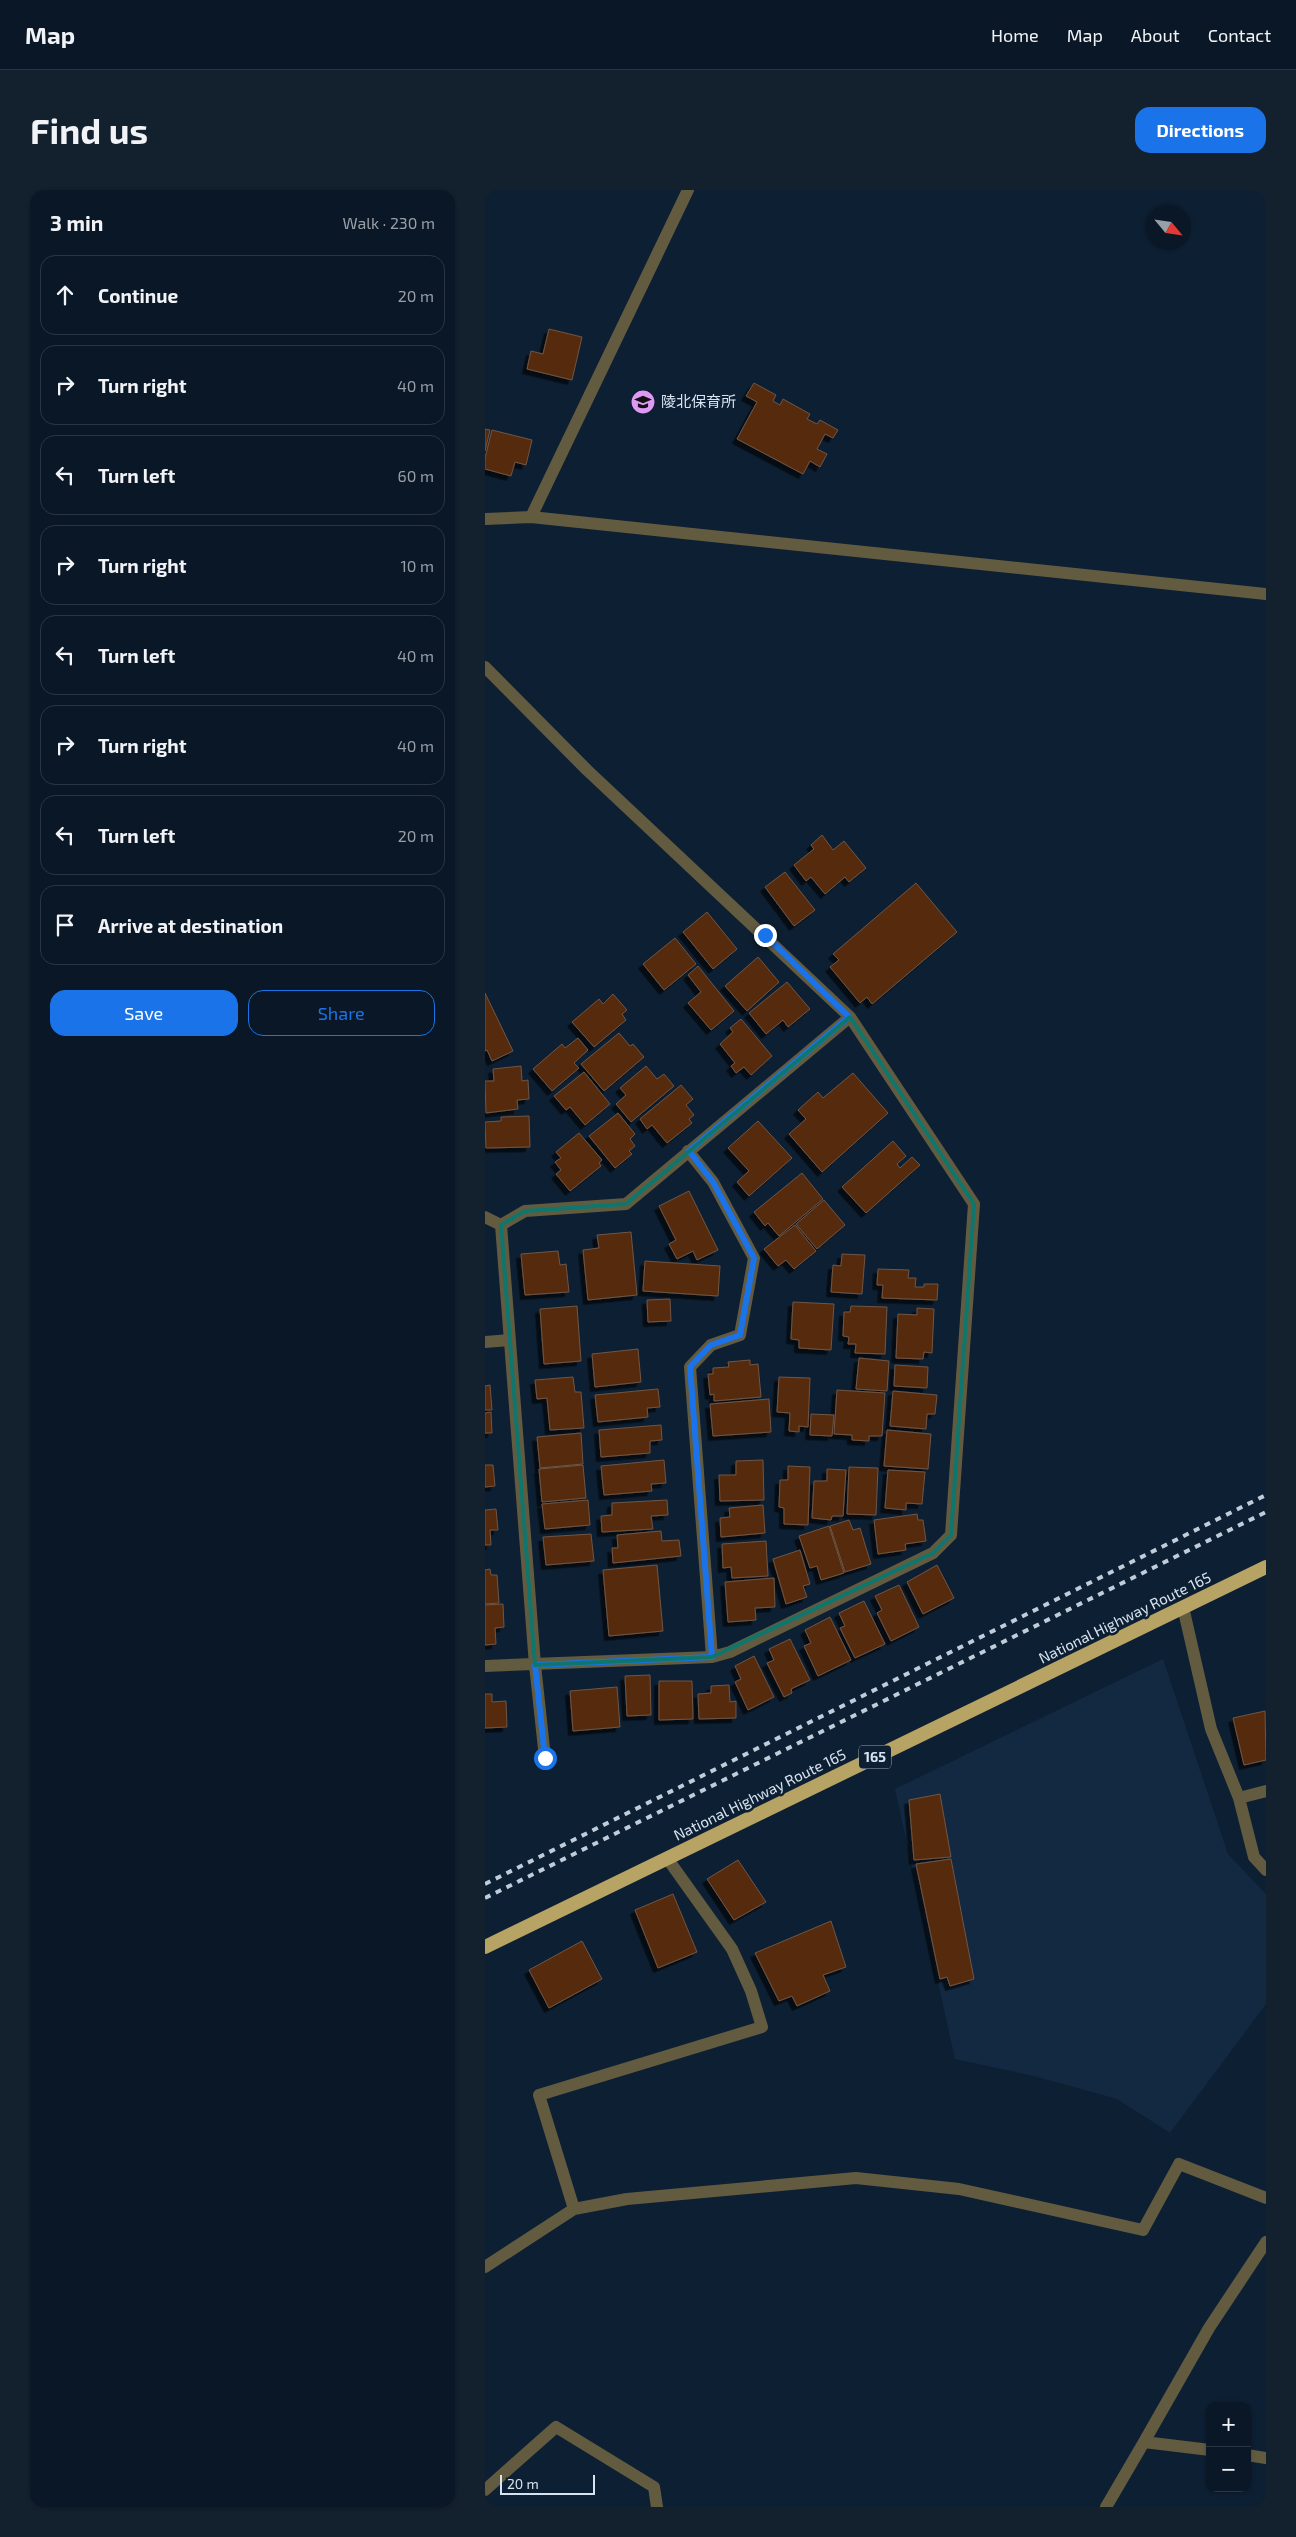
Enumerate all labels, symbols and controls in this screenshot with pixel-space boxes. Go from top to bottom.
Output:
text: Map [25,20,75,49]
text: Home [991,24,1039,46]
text: Map [1067,24,1103,46]
text: About [1131,24,1180,46]
text: Contact [1208,24,1271,46]
button: Directions [1135,107,1266,153]
text: Find us [30,109,148,151]
north arrow [1146,205,1191,250]
text: 3 min [50,210,103,235]
text: Walk · 230 m [342,213,435,232]
icon: ahead [51,281,79,309]
text: Continue [98,284,178,307]
text: 20 m [398,286,434,305]
icon: right [51,371,79,399]
text: Turn right [98,374,186,397]
text: 40 m [397,376,434,395]
school or university icon: 陵北保育所 [630,389,656,415]
place label: 陵北保育所 [661,392,736,410]
icon: left [51,461,79,489]
text: Turn left [98,464,175,487]
text: 60 m [398,466,434,485]
icon: right [51,551,79,579]
text: Turn right [98,554,186,577]
text: 10 m [400,556,434,575]
icon: left [51,641,79,669]
text: Turn left [98,644,175,667]
text: 40 m [397,646,434,665]
icon: right [51,731,79,759]
text: Turn right [98,734,186,757]
text: 40 m [397,736,434,755]
icon: left [51,821,79,849]
text: Turn left [98,824,175,847]
text: 20 m [398,826,434,845]
icon: arrive [51,911,79,939]
text: Arrive at destination [98,914,283,937]
route end [754,924,777,947]
button: Save [50,990,238,1036]
button: Share [248,990,435,1036]
street label: National Highway Route 165 [1035,1567,1214,1667]
street label: National Highway Route 165 [670,1744,849,1844]
road number: 165 [859,1745,891,1768]
route start [534,1747,557,1770]
map controls [1206,2402,1251,2492]
button: + [1206,2402,1251,2447]
button: − [1206,2447,1251,2492]
scale bar [500,2472,595,2495]
text: 20 m [507,2475,539,2492]

